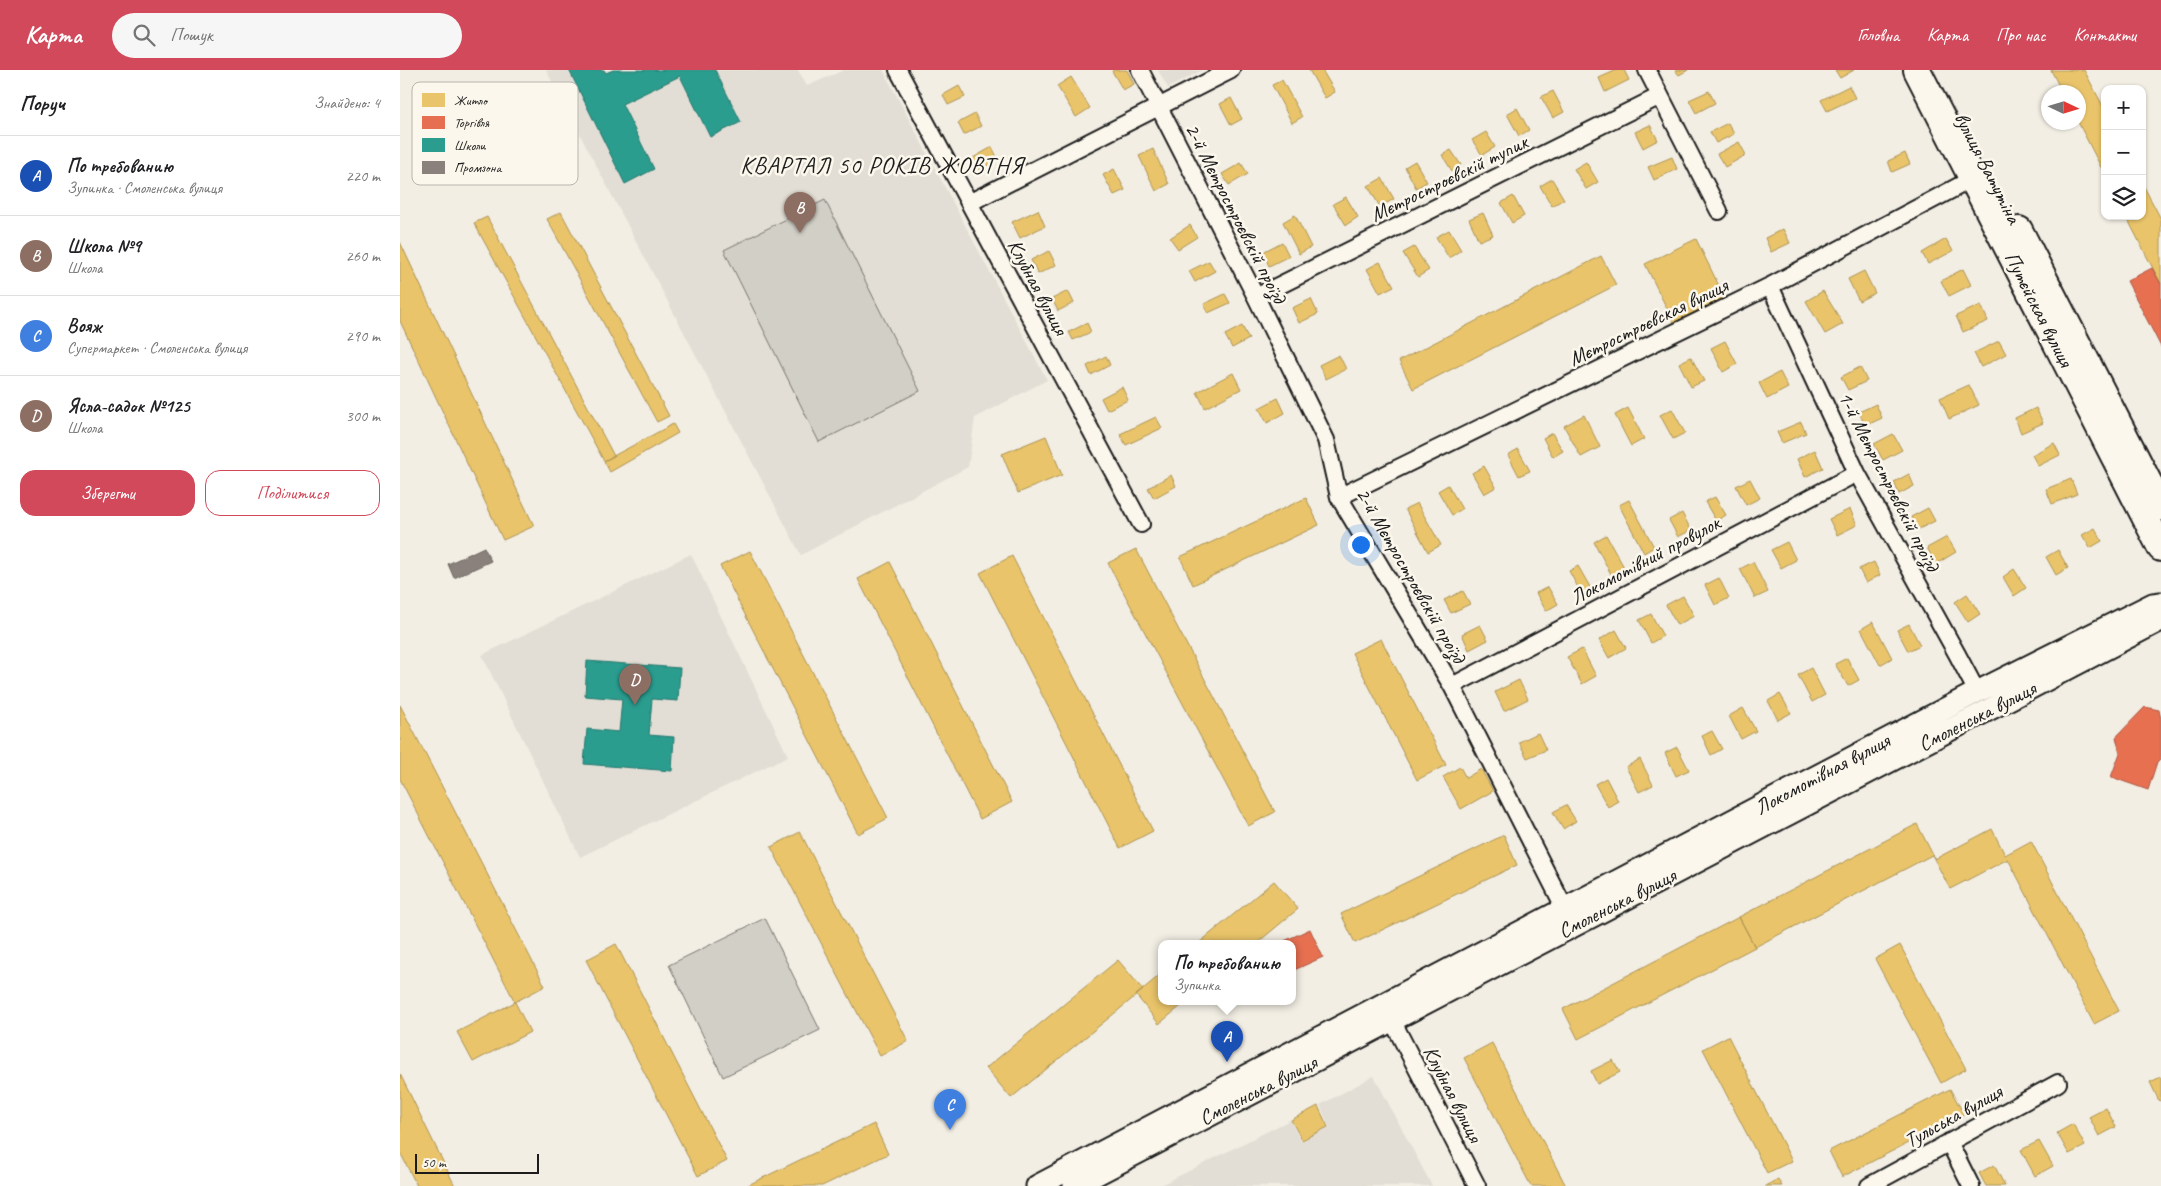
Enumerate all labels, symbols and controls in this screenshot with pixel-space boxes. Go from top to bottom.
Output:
search box [112,13,462,58]
text: Карта [25,20,82,50]
icon: search [130,21,158,49]
text: Пошук [170,23,213,47]
text: Головна [1857,24,1899,46]
text: Карта [1927,24,1968,46]
text: Про нас [1996,24,2046,46]
text: Контакти [2074,24,2136,46]
legend [412,82,578,185]
north arrow [2041,85,2086,130]
map controls [2101,85,2146,220]
button: + [2101,85,2146,130]
text: Поруч [20,90,65,116]
text: Житло [454,92,489,109]
text: Знайдено: 4 [314,93,380,113]
street label: вулиця Ватутіна [1949,108,2028,230]
text: Торгівля [454,114,490,131]
street label: 2-й Мєтростроєвскій проїзд [1179,119,1294,310]
street label: Мєтростроєвскій тупик [1366,128,1533,227]
button: − [2101,130,2146,175]
text: Школи [454,137,486,154]
district label: КВАРТАЛ 50 РОКІВ ЖОВТНЯ [740,150,1027,180]
text: По требованию [67,154,173,178]
text: Промзона [454,159,502,176]
text: A [32,166,40,186]
text: 220 m [346,166,380,186]
button: layers [2101,175,2146,220]
text: Зупинка · Смоленська вулиця [67,178,222,198]
pin: B [784,192,816,233]
text: Школа №9 [67,234,141,258]
street label: Клубная вулиця [1002,235,1075,341]
text: B [32,246,40,266]
text: 260 m [346,246,380,266]
street label: Путєйская вулиця [1999,247,2080,372]
text: Школа [67,258,102,278]
street label: Мєтростроєвская вулиця [1564,272,1733,372]
text: Вояж [67,314,102,338]
text: C [32,326,40,346]
text: 290 m [346,326,380,346]
text: Супермаркет · Смоленська вулиця [67,338,247,358]
street label: 1-й Мєтростроєвскій проїзд [1832,387,1947,578]
text: Ясла-садок №125 [67,394,190,418]
text: D [31,406,41,426]
text: 300 m [346,406,380,426]
text: Школа [67,418,102,438]
button: Зберегти [20,470,195,516]
button: Поділитися [205,470,380,516]
street label: 2-й Мєтростроєвскій проїзд [1349,483,1473,670]
street label: Локомотівний провулок [1566,509,1726,610]
your location [1348,532,1374,558]
pin: D [619,664,651,705]
street label: Смоленська вулиця [1914,674,2042,757]
street label: Локомотівная вулиця [1750,727,1895,820]
street label: Смоленська вулиця [1554,861,1682,944]
popup [1158,940,1296,1005]
text: По требованию [1174,951,1280,975]
text: Зупинка [1174,975,1220,995]
pin: A [1211,1021,1243,1062]
street label: Клубная вулиця [1418,1041,1489,1148]
street label: Смоленська вулиця [1195,1048,1323,1131]
street label: Тульська вулиця [1900,1078,2008,1153]
pin: C [934,1089,966,1130]
scale bar [415,1151,539,1174]
text: 50 m [422,1154,446,1171]

